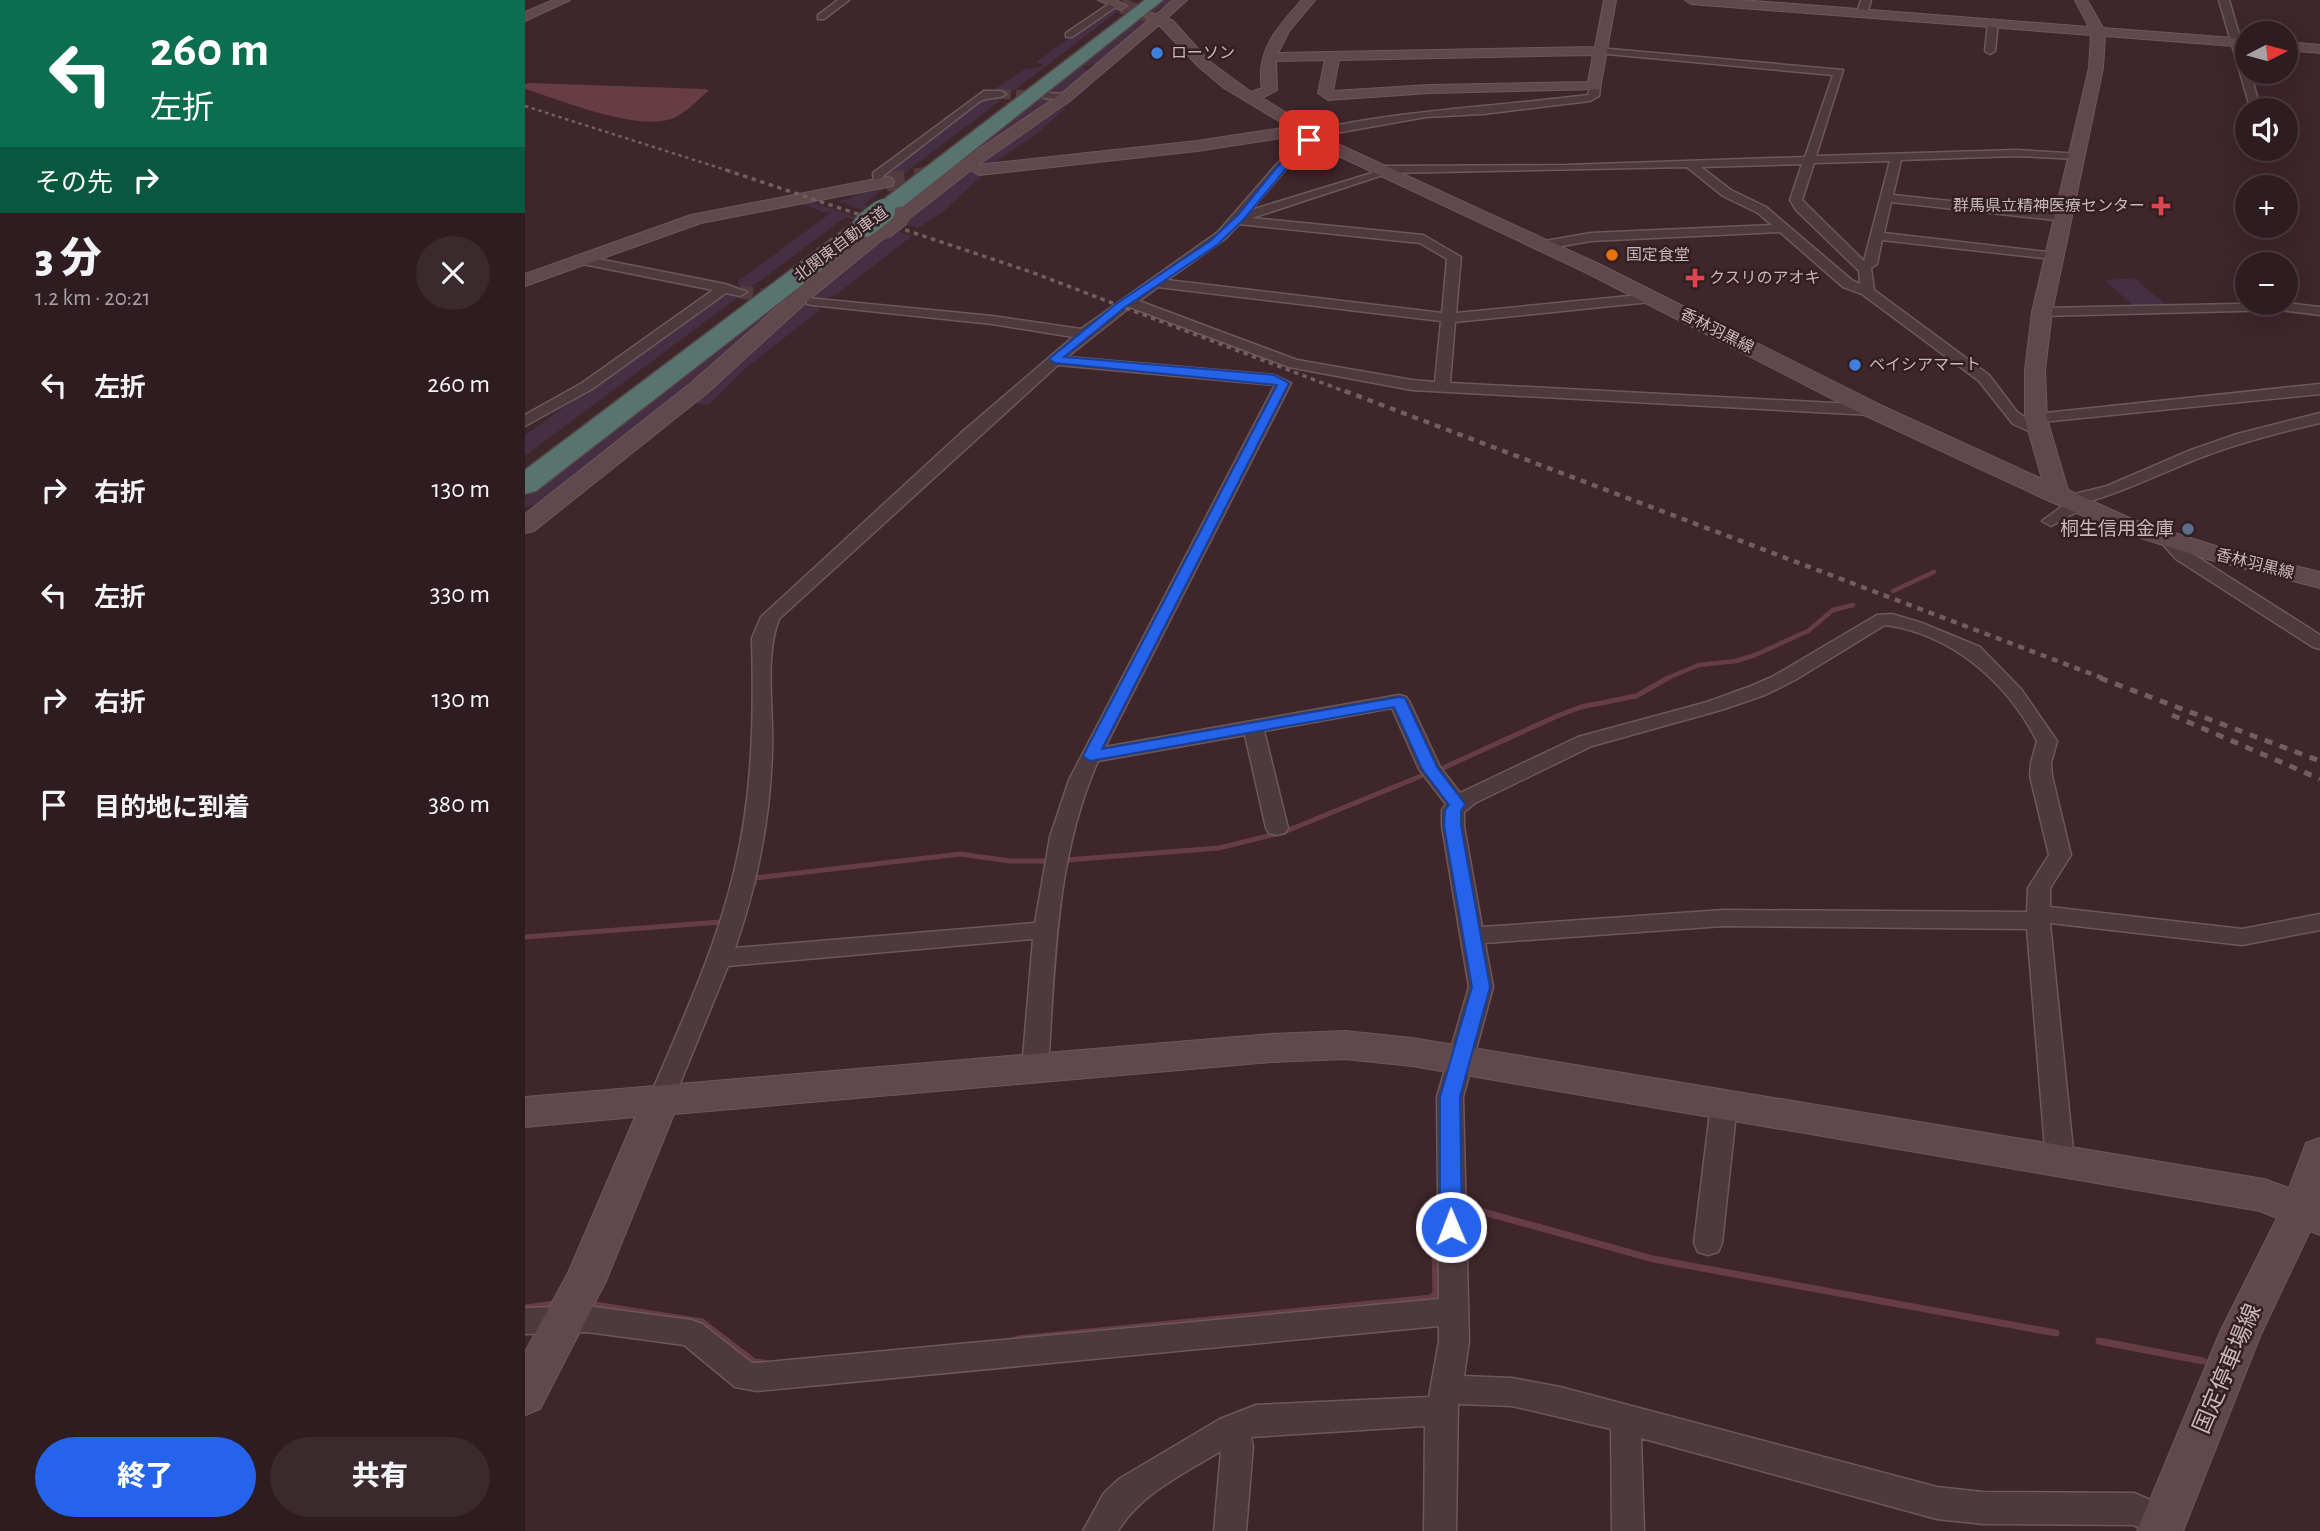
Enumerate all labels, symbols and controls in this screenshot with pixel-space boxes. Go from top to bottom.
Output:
north arrow [2235,21,2298,84]
map controls [2235,21,2298,315]
text: 260 m [150,26,269,75]
icon: left [35,28,126,119]
marker: ローソン [1149,45,1165,61]
place label: ローソン [1171,45,1235,61]
text: 左折 [150,92,214,124]
button: sound [2235,98,2298,161]
pin [1279,110,1339,170]
icon: arrive [1290,121,1328,159]
icon: right [127,161,165,199]
text: その先 [35,170,113,196]
button: + [2235,175,2298,238]
marker: 群馬県立精神医療センター [2151,196,2171,216]
place label: 群馬県立精神医療センター [1953,197,2145,214]
street label: 北関東自動車道 [791,203,891,284]
button: close [416,236,490,310]
text: 3 分 [35,238,102,280]
marker: 国定食堂 [1604,247,1620,263]
place label: 国定食堂 [1626,247,1690,263]
button: − [2235,252,2298,315]
marker: クスリのアオキ [1687,270,1703,286]
place label: クスリのアオキ [1709,270,1821,286]
text: 1.2 km · 20:21 [35,287,150,310]
street label: 香林羽黒線 [1678,305,1757,356]
marker: ベイシアマート [1847,357,1863,373]
place label: ベイシアマート [1869,357,1981,373]
icon: left [35,366,73,404]
text: 260 m [427,371,490,397]
text: 左折 [94,375,146,401]
icon: right [35,471,73,509]
text: 130 m [432,476,490,502]
text: 右折 [94,480,146,506]
place label: 桐生信用金庫 [2060,518,2174,539]
marker: 桐生信用金庫 [2180,521,2196,537]
street label: 香林羽黒線 [2214,546,2296,581]
icon: left [35,576,73,614]
text: 330 m [430,581,490,607]
text: 左折 [94,585,146,611]
icon: right [35,681,73,719]
text: 130 m [432,686,490,712]
text: 右折 [94,690,146,716]
icon: arrive [35,786,73,824]
text: 380 m [428,791,490,817]
text: 目的地に到着 [94,795,250,821]
position arrow [1414,1190,1488,1264]
street label: 国定停車場線 [2189,1300,2266,1437]
button: 終了 [35,1437,256,1517]
button: 共有 [270,1437,490,1517]

